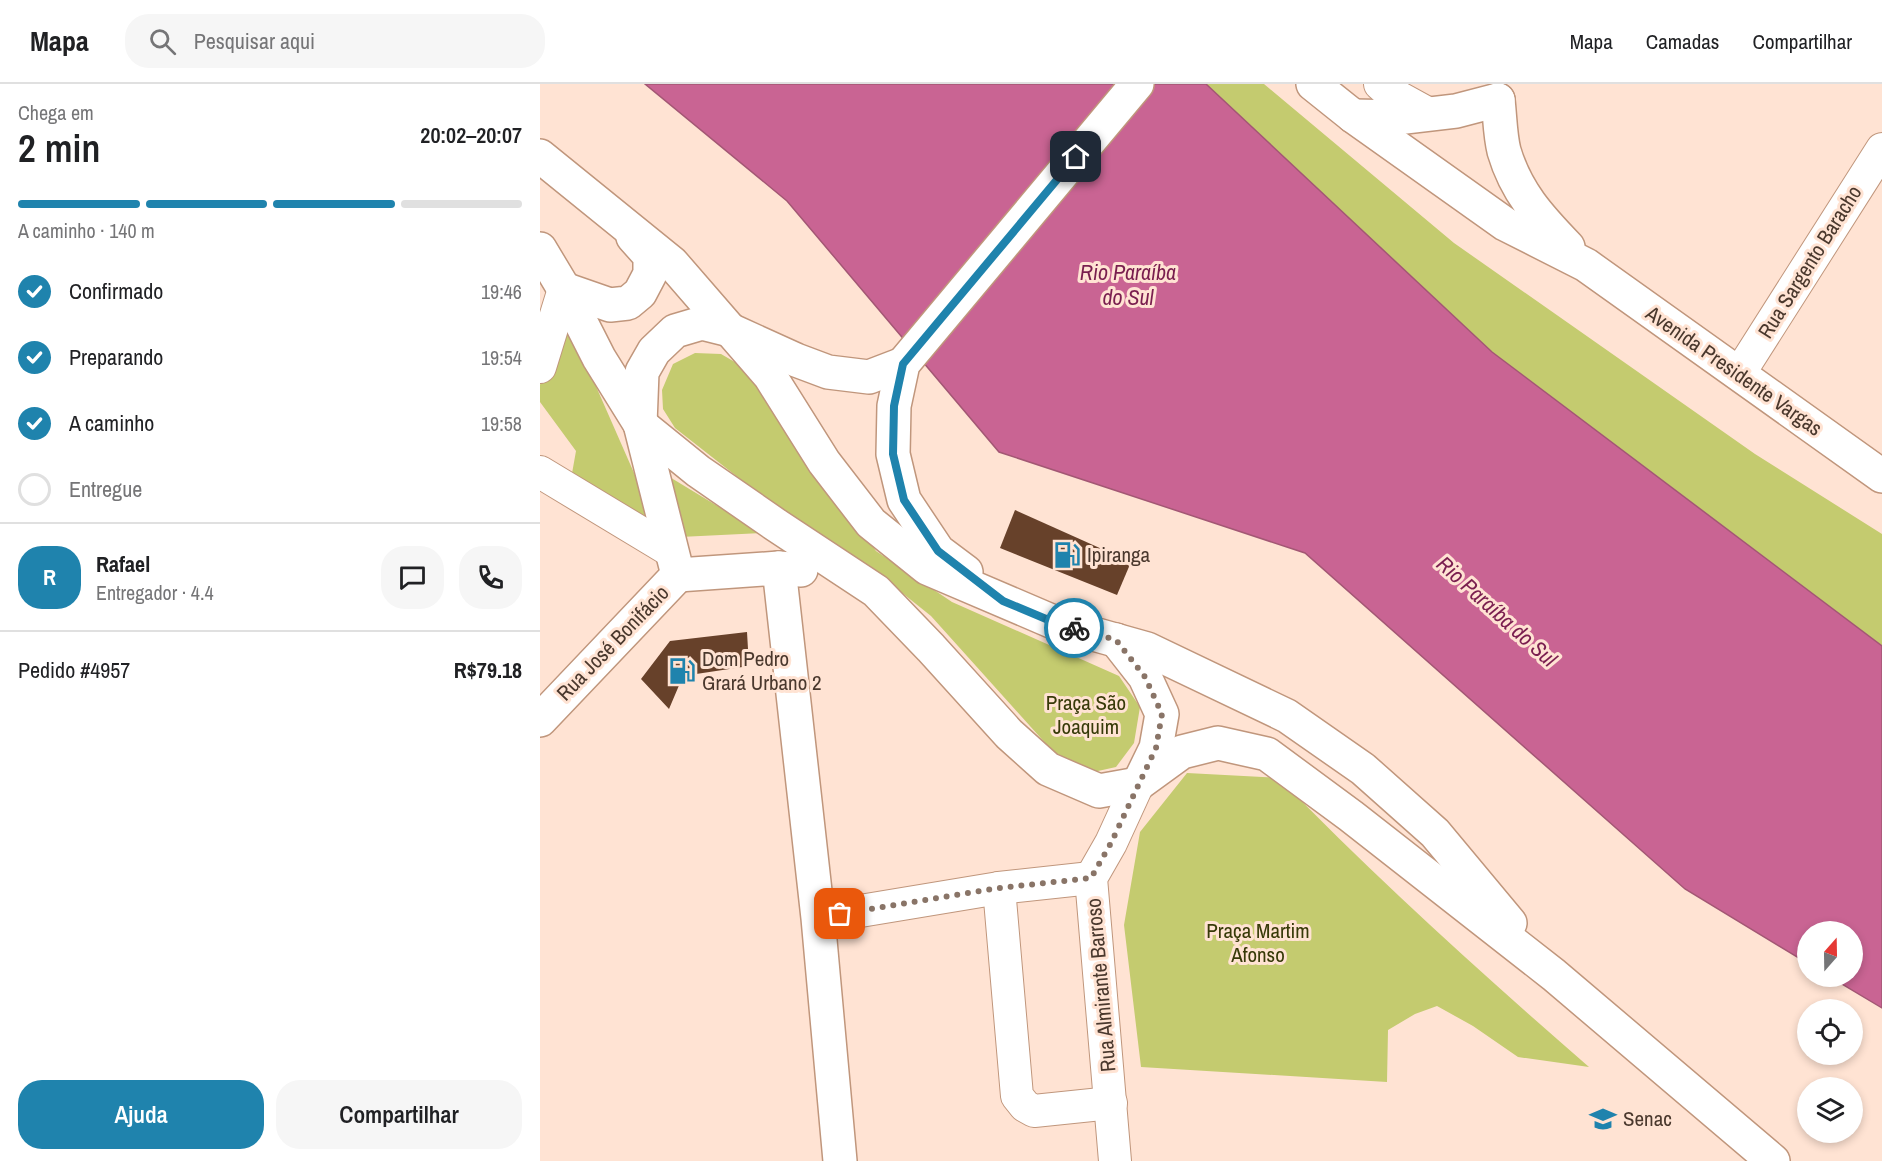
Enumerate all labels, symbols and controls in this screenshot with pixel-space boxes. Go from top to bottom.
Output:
search box [125,14,545,68]
text: Mapa [30,22,89,60]
icon: search [146,25,179,58]
text: Pesquisar aqui [194,26,315,56]
text: Mapa [1570,27,1613,56]
text: Camadas [1646,27,1719,56]
text: Compartilhar [1752,27,1852,56]
text: Chega em [18,99,94,126]
text: 20:02–20:07 [420,120,522,150]
text: 2 min [18,122,100,174]
pin [1050,131,1101,182]
icon: home [1059,140,1092,173]
street label: Rua Sargento Baracho [1751,180,1868,344]
text: A caminho · 140 m [18,217,155,244]
water label: Rio Paraíba do Sul [1080,257,1176,312]
icon: check [18,275,51,308]
text: Confirmado [69,276,163,306]
text: 19:46 [481,278,522,305]
street label: Avenida Presidente Vargas [1640,298,1828,442]
icon: check [18,341,51,374]
text: Preparando [69,342,163,372]
text: 19:54 [481,344,522,371]
icon: check [18,407,51,440]
text: A caminho [69,408,154,438]
text: 19:58 [481,410,522,437]
text: Entregue [69,474,142,504]
fuel station icon: Ipiranga [1052,540,1082,570]
place label: Ipiranga [1087,540,1151,569]
button: chat [381,546,444,609]
button: phone [459,546,522,609]
text: Rafael [96,549,150,579]
water label: Rio Paraíba do Sul [1430,549,1564,674]
text: R [43,562,56,592]
text: Entregador · 4.4 [96,579,214,606]
street label: Rua José Bonifácio [550,579,675,707]
courier [1044,598,1104,658]
icon: bike [1058,612,1091,645]
place label: Dom Pedro Grará Urbano 2 [702,644,822,697]
text: Pedido #4957 [18,655,130,685]
text: R$79.18 [454,655,522,685]
fuel station icon: Dom Pedro Grará Urbano 2 [667,656,697,686]
park label: Praça São Joaquim [1046,688,1126,741]
pin [814,888,865,939]
icon: bag [823,897,856,930]
street label: Rua Almirante Barroso [1078,897,1123,1073]
park label: Praça Martim Afonso [1206,916,1310,969]
north arrow [1797,921,1863,987]
map controls [1797,921,1863,1143]
button: locate [1797,999,1863,1065]
button: layers [1797,1077,1863,1143]
button: Ajuda [18,1080,264,1149]
button: Compartilhar [276,1080,522,1149]
school or university icon: Senac [1588,1104,1618,1134]
place label: Senac [1623,1104,1672,1133]

